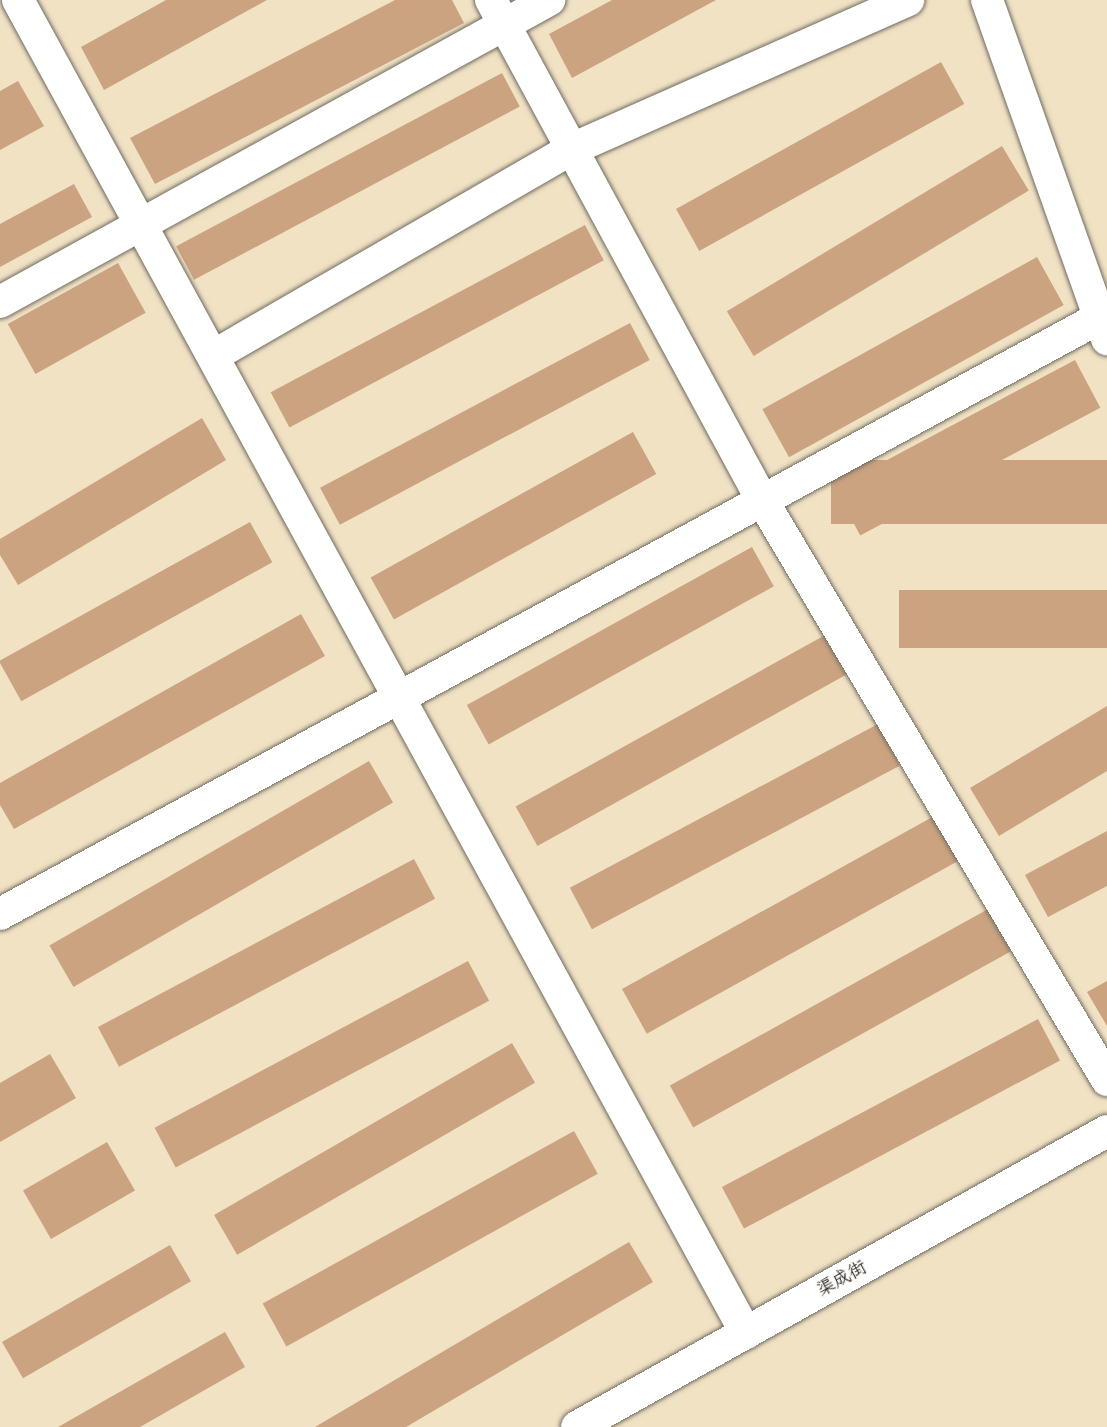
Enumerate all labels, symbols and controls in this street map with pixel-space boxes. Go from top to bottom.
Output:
street label: 渠成街 [813,1256,871,1302]

